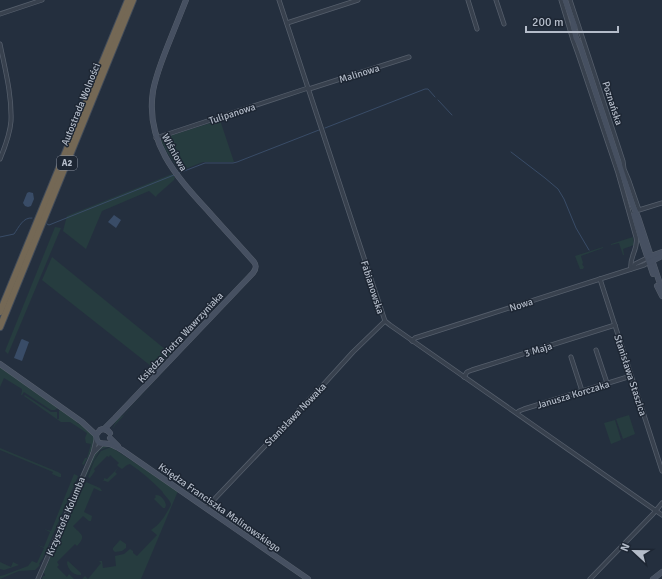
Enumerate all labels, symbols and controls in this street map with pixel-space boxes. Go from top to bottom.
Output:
scale bar [526,8,618,34]
text: 200 m [532,15,564,30]
street label: Autostrada Wolności [59,61,103,147]
street label: Malinowa [338,62,381,86]
street label: Poznańska [599,80,625,127]
street label: Tulipanowa [207,101,257,127]
street label: Wiśniowa [159,132,189,173]
road number: A2 [57,156,77,170]
street label: Fabianowska [358,259,386,315]
street label: Księdza Piotra Wawrzyniaka [136,290,226,385]
street label: Nowa [508,296,535,314]
street label: Stanisława Staszica [611,333,649,418]
street label: 3 Maja [523,340,554,360]
street label: Janusza Korczaka [536,378,611,412]
street label: Stanisława Nowaka [262,380,329,449]
street label: Księdza Franciszka Malinowskiego [156,461,283,555]
street label: Krzysztofa Kolumba [44,475,88,558]
north arrow [614,531,654,571]
text: N [618,541,633,553]

